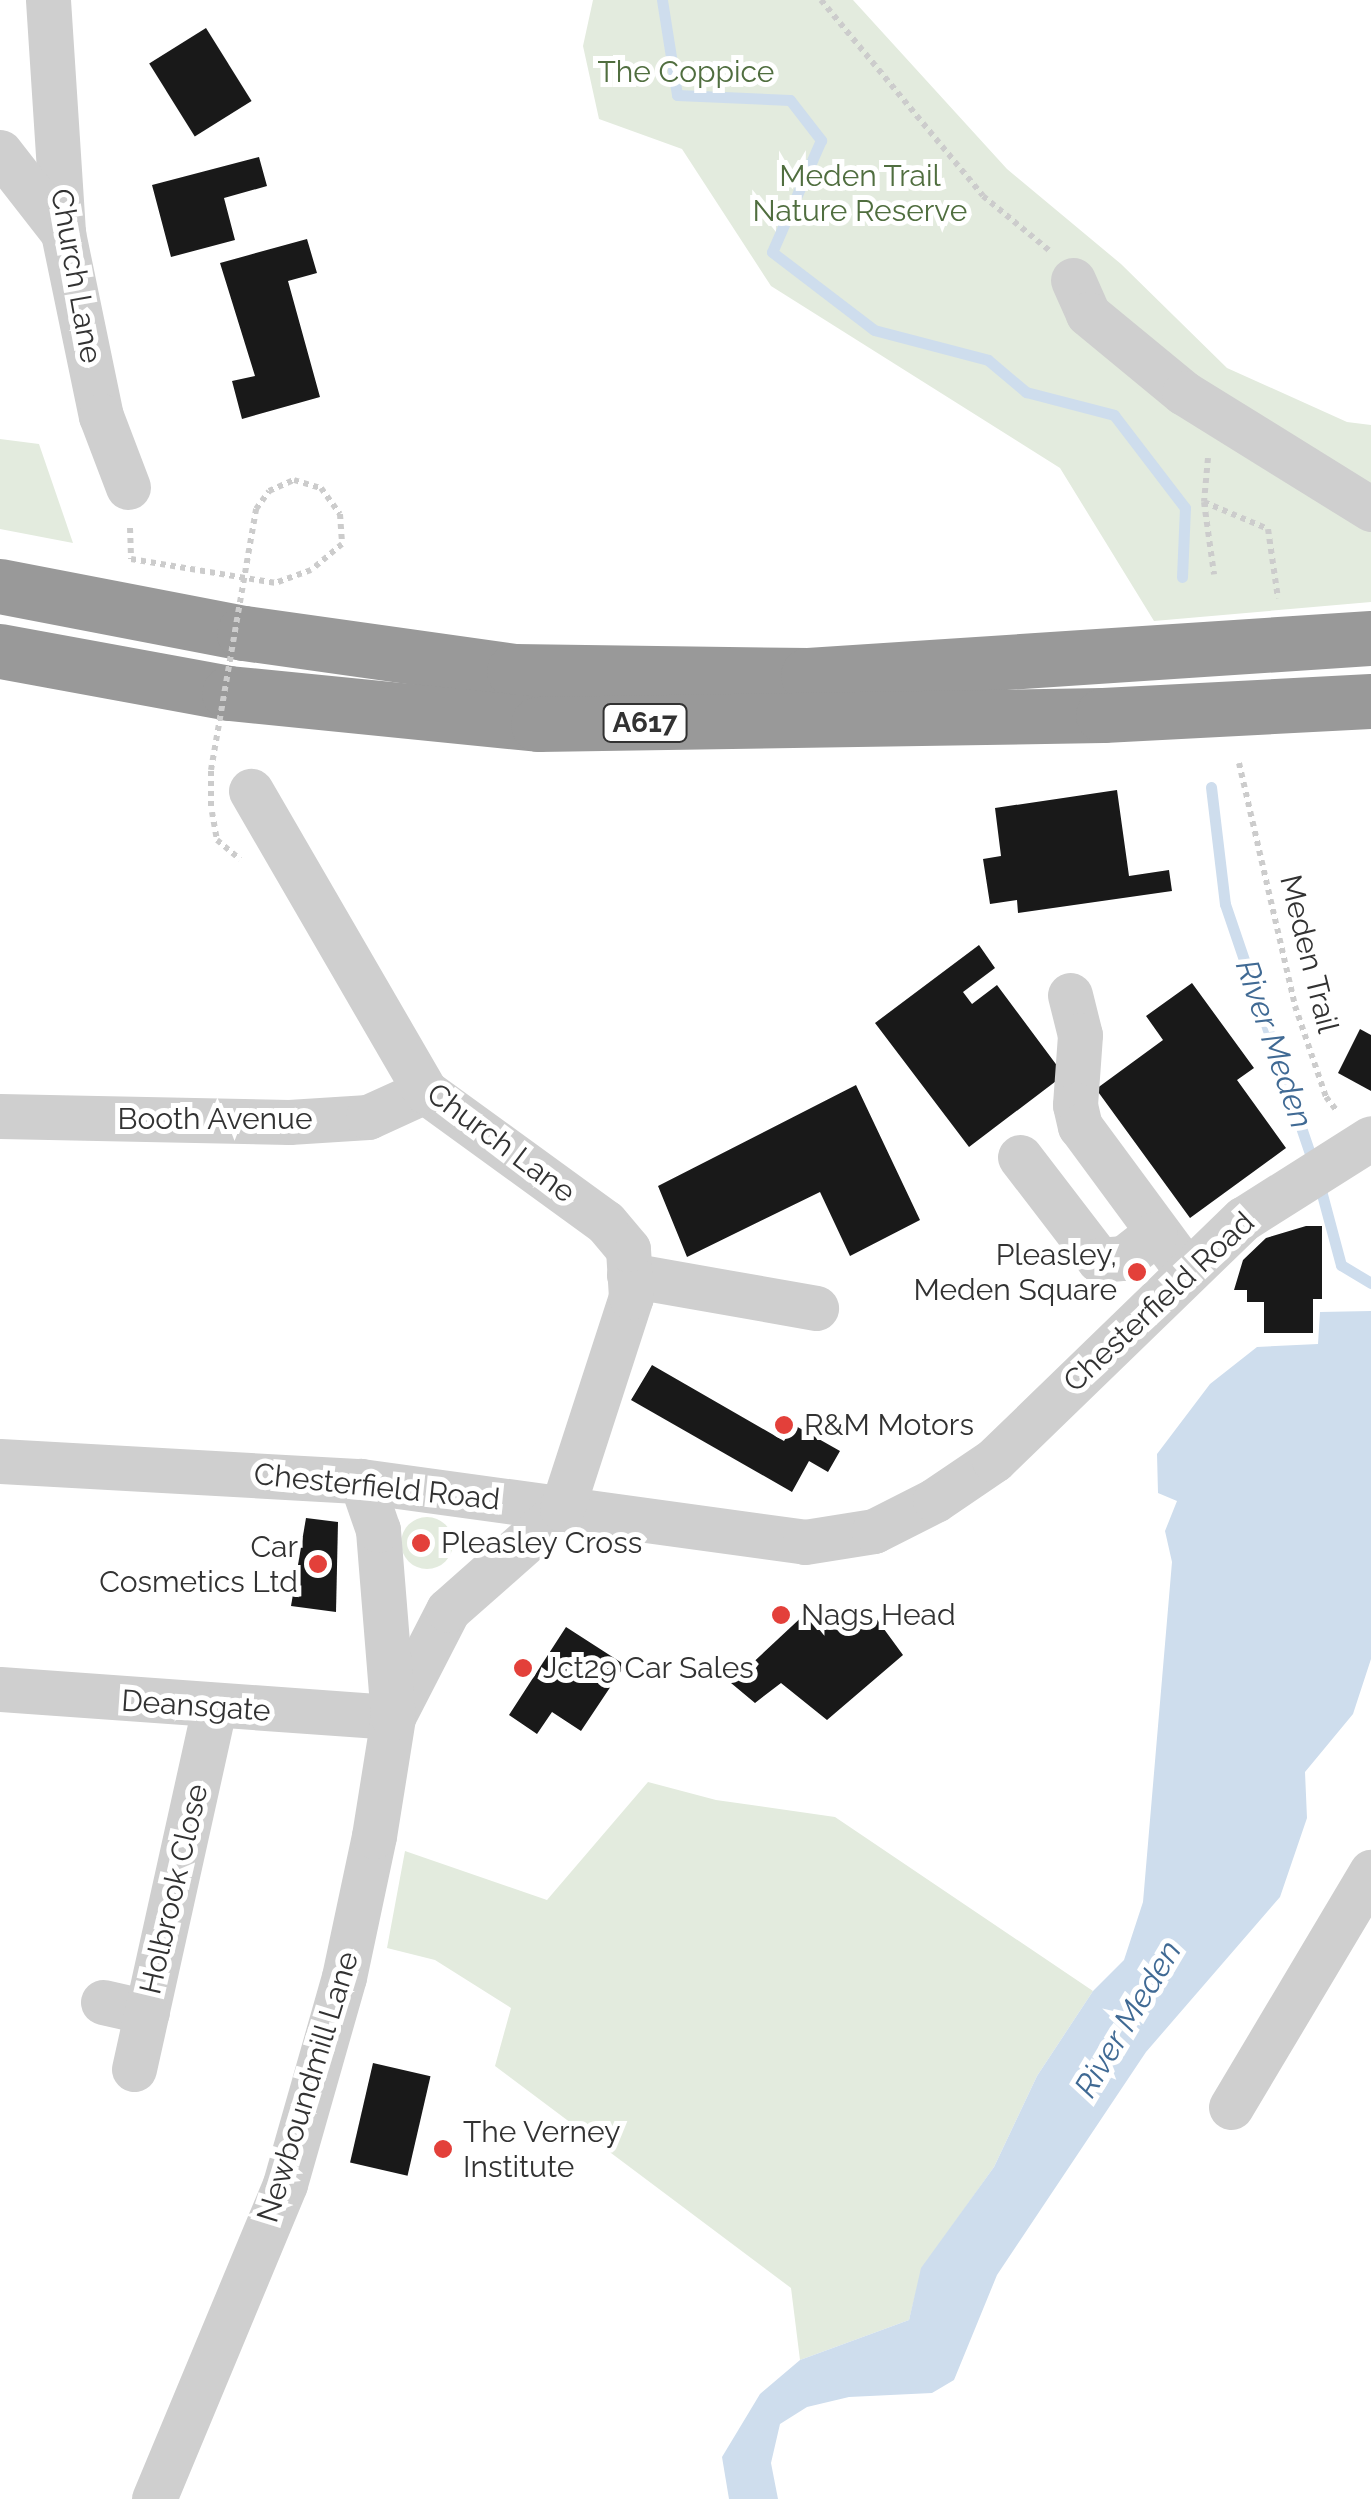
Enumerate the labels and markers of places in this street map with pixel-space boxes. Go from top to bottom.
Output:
place label: Pleasley, Meden Square [913,1237,1117,1308]
marker: Pleasley, Meden Square [1126,1261,1148,1283]
place label: R&M Motors [804,1407,974,1443]
marker: R&M Motors [773,1414,795,1436]
place label: Pleasley Cross [441,1525,643,1561]
place label: Car Cosmetics Ltd [99,1529,298,1600]
marker: Pleasley Cross [410,1532,432,1554]
marker: Car Cosmetics Ltd [307,1553,329,1575]
place label: Nags Head [801,1597,956,1633]
marker: Nags Head [770,1604,792,1626]
place label: Jct29 Car Sales [543,1650,754,1686]
marker: Jct29 Car Sales [512,1657,534,1679]
place label: The Verney Institute [463,2114,621,2184]
marker: The Verney Institute [432,2138,454,2160]

